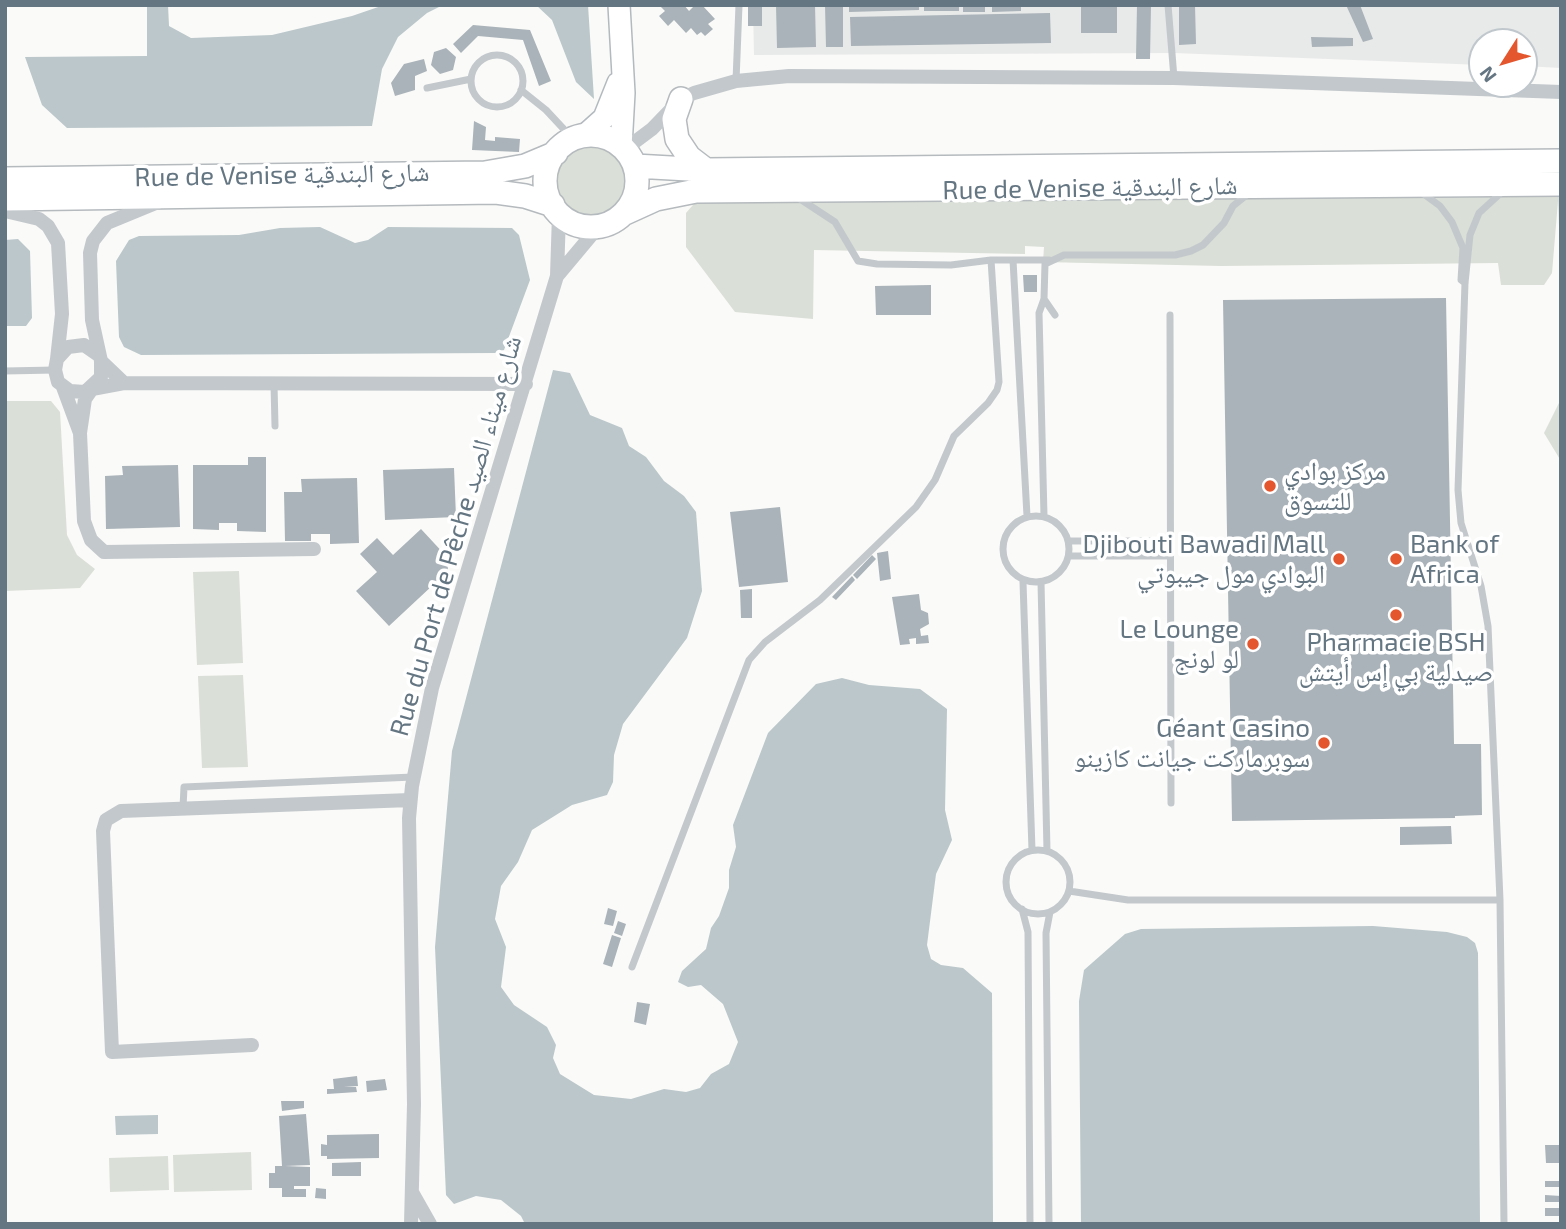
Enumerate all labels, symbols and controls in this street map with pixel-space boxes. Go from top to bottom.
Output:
north arrow [1468,28,1538,98]
text: N [1474,62,1501,87]
street label: Rue de Venise شارع البندقية [134,157,430,193]
street label: Rue de Venise شارع البندقية [942,170,1238,206]
street label: Rue du Port de Pêche شارع ميناء الصيد [384,332,528,740]
place label: مركز بوادي للتسوق [1284,455,1386,516]
marker: مركز بوادي للتسوق [1262,478,1278,494]
place label: Djibouti Bawadi Mall البوادي مول جيبوتي [1083,528,1325,590]
place label: Bank of Africa [1410,528,1499,590]
marker: Djibouti Bawadi Mall البوادي مول جيبوتي [1331,551,1347,567]
marker: Bank of Africa [1388,551,1404,567]
marker: Pharmacie BSH صيدلية بي إس أيتش [1388,607,1404,623]
place label: Le Lounge لو لونج [1120,613,1239,674]
place label: Pharmacie BSH صيدلية بي إس أيتش [1299,626,1493,688]
marker: Le Lounge لو لونج [1245,636,1261,652]
place label: Géant Casino سوبرماركت جيانت كازينو [1074,712,1310,774]
marker: Géant Casino سوبرماركت جيانت كازينو [1316,735,1332,751]

